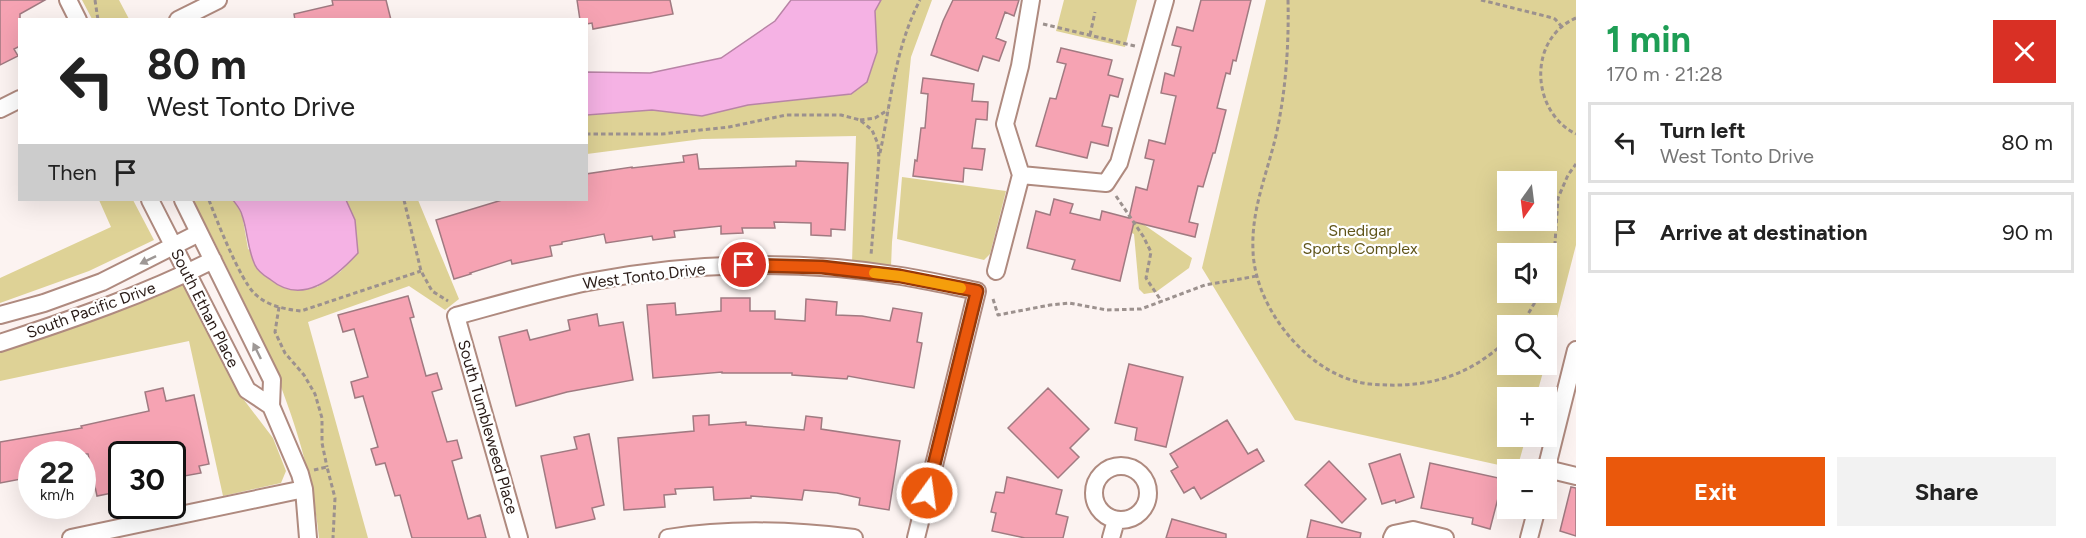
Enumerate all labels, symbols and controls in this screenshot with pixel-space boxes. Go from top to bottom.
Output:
text: 1 min [1606,18,1691,61]
button: close [1993,20,2056,83]
text: 80 m [147,39,247,90]
icon: left [48,42,126,120]
text: 170 m · 21:28 [1606,62,1723,86]
text: West Tonto Drive [147,90,355,123]
text: Turn left [1660,117,1746,144]
icon: left [1609,126,1642,159]
text: 80 m [2001,129,2053,156]
text: West Tonto Drive [1660,144,1814,168]
icon: arrive [109,156,142,189]
text: Then [48,159,97,186]
north arrow [1497,171,1557,231]
map controls [1497,171,1557,519]
icon: arrive [1609,216,1642,249]
text: Arrive at destination [1660,219,1868,246]
text: 90 m [2002,219,2053,246]
park label: Snedigar Sports Complex [1302,221,1418,258]
pin [718,239,769,290]
button: sound [1497,243,1557,303]
street label: South Ethan Place [167,245,243,371]
icon: arrive [727,248,760,281]
one-way arrow [139,255,156,264]
street label: West Tonto Drive [582,259,707,293]
street label: South Pacific Drive [24,278,158,342]
button: search [1497,315,1557,375]
street label: South Tumbleweed Place [454,338,522,517]
one-way arrow [253,342,262,359]
button: + [1497,387,1557,447]
speed limit sign: 30 [108,441,186,519]
text: 22 [40,454,74,491]
button: Exit [1606,457,1825,526]
button: Share [1837,457,2056,526]
button: − [1497,459,1557,519]
position arrow [895,461,959,525]
text: km/h [40,486,74,504]

